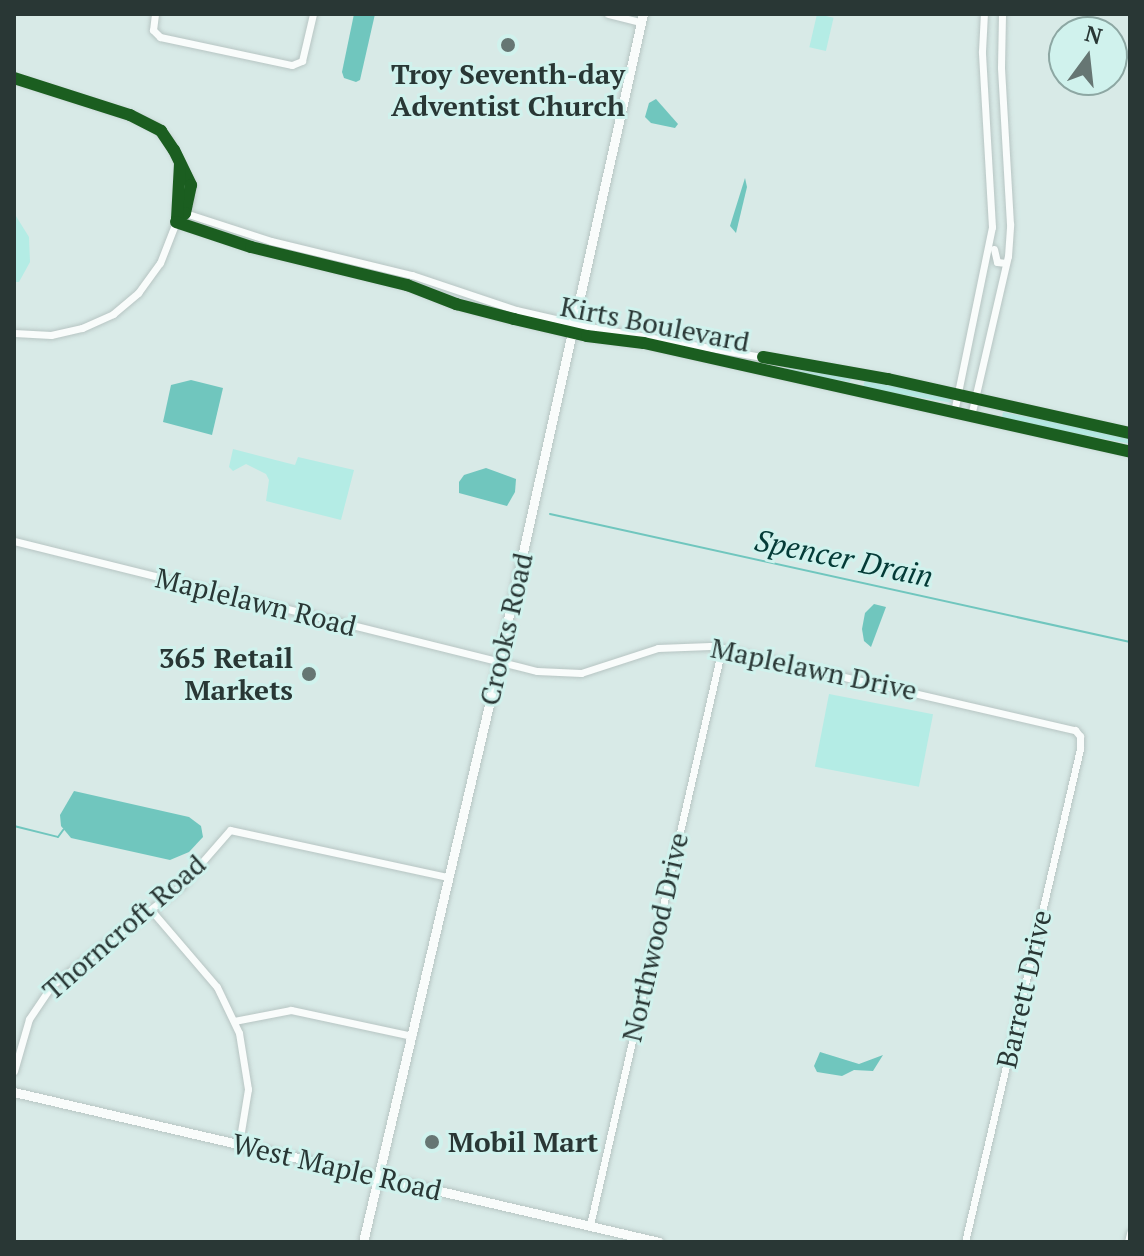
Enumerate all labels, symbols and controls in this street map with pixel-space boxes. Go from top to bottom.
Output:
north arrow [1048,16,1128,96]
text: N [1082,18,1106,50]
marker: Troy Seventh-day Adventist Church [499,36,517,54]
place label: Troy Seventh-day Adventist Church [391,57,625,123]
street label: Kirts Boulevard [558,289,752,359]
water label: Spencer Drain [751,522,937,594]
street label: Crooks Road [472,549,540,709]
street label: Maplelawn Road [152,561,360,643]
street label: Maplelawn Drive [708,631,920,707]
place label: 365 Retail Markets [159,641,293,707]
marker: 365 Retail Markets [300,665,318,683]
street label: Northwood Drive [615,829,695,1045]
street label: Thorncroft Road [36,847,212,1007]
street label: Barrett Drive [989,907,1059,1071]
place label: Mobil Mart [448,1125,598,1159]
street label: West Maple Road [229,1127,445,1207]
marker: Mobil Mart [423,1133,441,1151]

